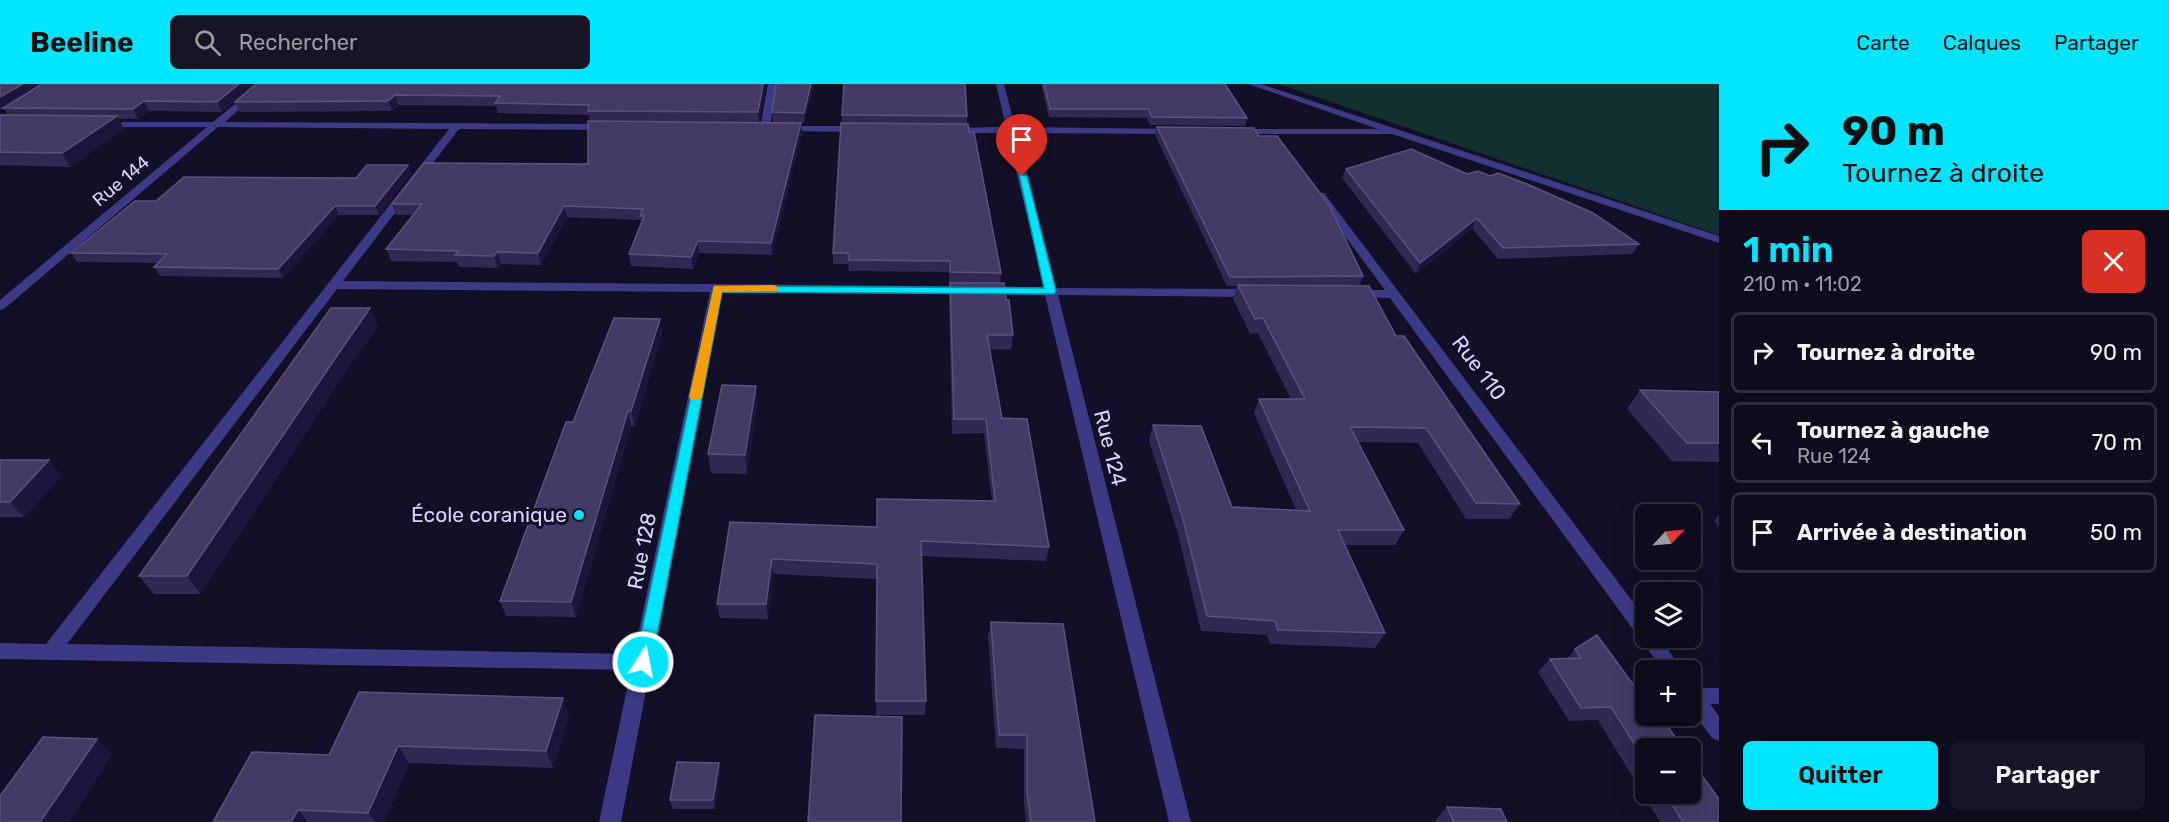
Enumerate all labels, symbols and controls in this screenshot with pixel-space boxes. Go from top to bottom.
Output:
search box [170,15,590,69]
text: Beeline [30,26,134,59]
icon: search [191,26,224,59]
text: Rechercher [239,29,357,56]
text: Carte [1856,30,1910,55]
text: Calques [1943,30,2021,55]
text: Partager [2054,30,2139,55]
text: 90 m [1842,106,1945,156]
icon: right [1743,108,1821,186]
pin [996,114,1047,176]
icon: arrive [1005,123,1038,156]
street label: Rue 144 [88,151,154,211]
text: Tournez à droite [1842,157,2044,189]
text: 1 min [1743,228,1834,271]
button: close [2082,230,2145,293]
text: 210 m · 11:02 [1743,272,1862,296]
street label: Rue 110 [1447,330,1512,405]
icon: right [1746,336,1779,369]
text: Tournez à droite [1797,339,1975,366]
text: 90 m [2090,339,2142,366]
street label: Rue 124 [1089,407,1132,488]
text: Tournez à gauche [1797,417,1990,444]
icon: left [1746,426,1779,459]
text: 70 m [2092,429,2142,456]
text: Rue 124 [1797,444,1871,468]
place label: École coranique [411,502,567,527]
north arrow [1635,504,1701,570]
map controls [1635,504,1701,804]
marker: École coranique [572,508,586,522]
street label: Rue 128 [622,510,661,592]
icon: arrive [1746,516,1779,549]
text: Arrivée à destination [1797,519,2027,546]
text: 50 m [2090,519,2142,546]
button: layers [1635,582,1701,648]
position arrow [611,630,675,694]
button: + [1635,660,1701,726]
button: − [1635,738,1701,804]
button: Quitter [1743,741,1938,810]
button: Partager [1950,741,2145,810]

